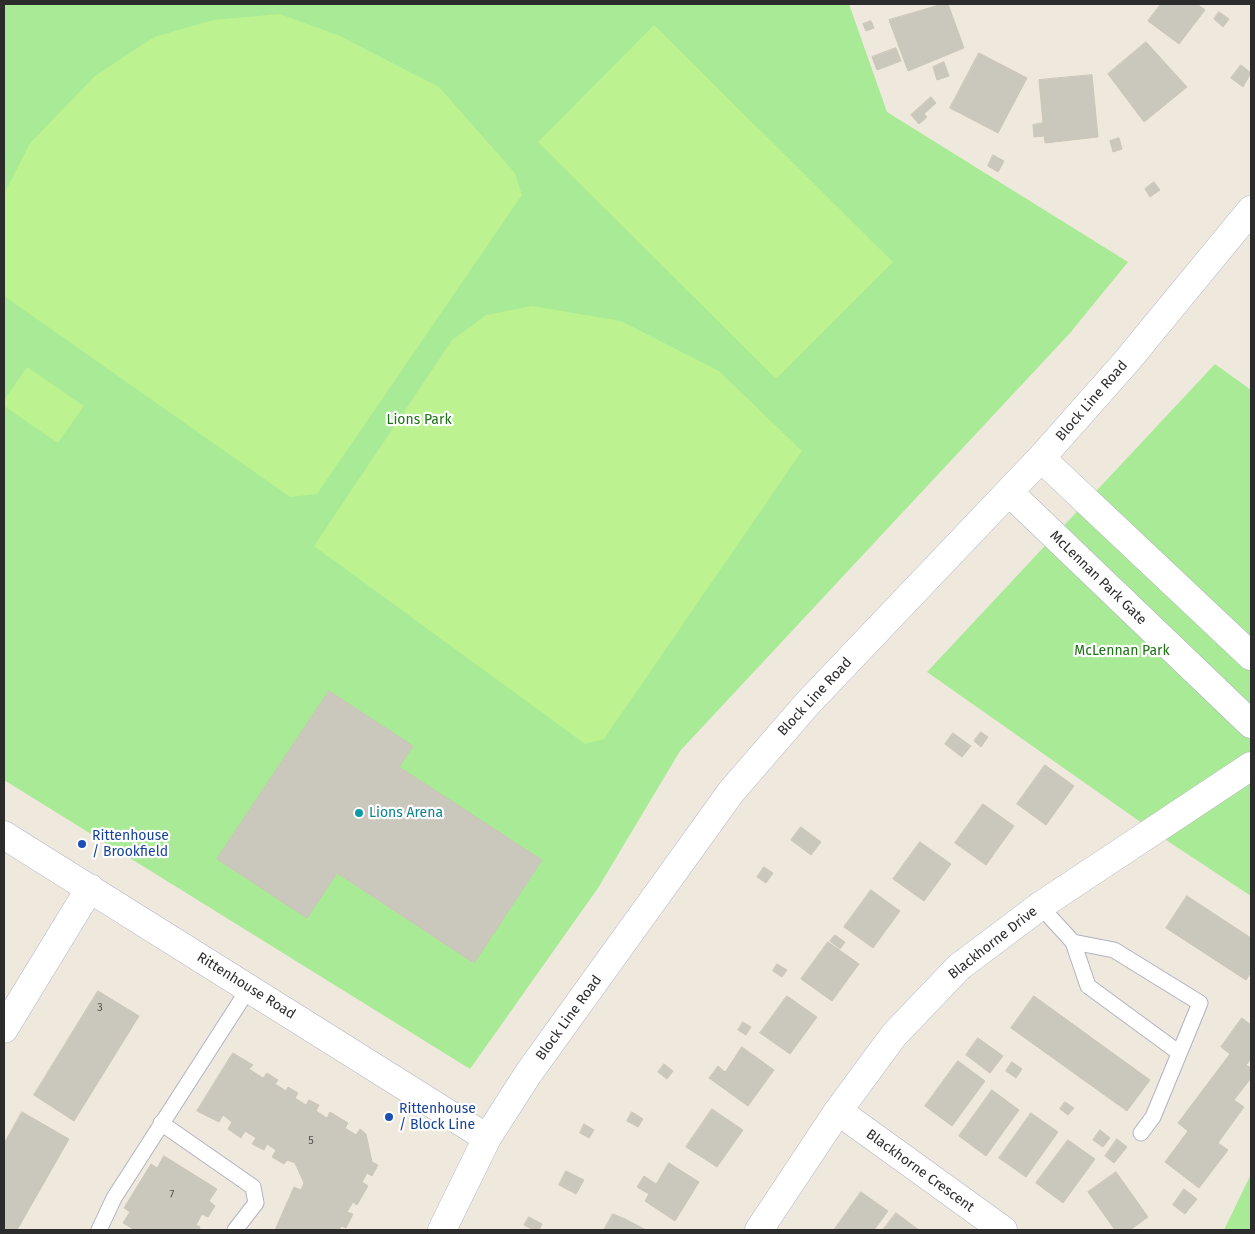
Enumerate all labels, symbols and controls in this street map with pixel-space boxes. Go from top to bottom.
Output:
street label: Block Line Road [1053,357,1131,445]
park label: Lions Park [386,412,452,428]
street label: McLennan Park Gate [1046,528,1150,628]
park label: McLennan Park [1074,643,1170,659]
street label: Block Line Road [774,654,856,740]
place label: Lions Arena [369,805,443,821]
marker: Lions Arena [353,807,365,819]
place label: Rittenhouse / Brookfield [92,828,169,860]
marker: Rittenhouse / Brookfield [76,838,88,850]
street label: Blackhorne Drive [945,903,1041,983]
street label: Rittenhouse Road [194,949,298,1023]
street label: Block Line Road [533,972,605,1064]
house number: 3 [97,1001,103,1015]
place label: Rittenhouse / Block Line [399,1101,476,1134]
marker: Rittenhouse / Block Line [383,1111,395,1123]
street label: Blackhorne Crescent [863,1126,977,1216]
house number: 5 [308,1134,314,1148]
house number: 7 [170,1188,174,1202]

